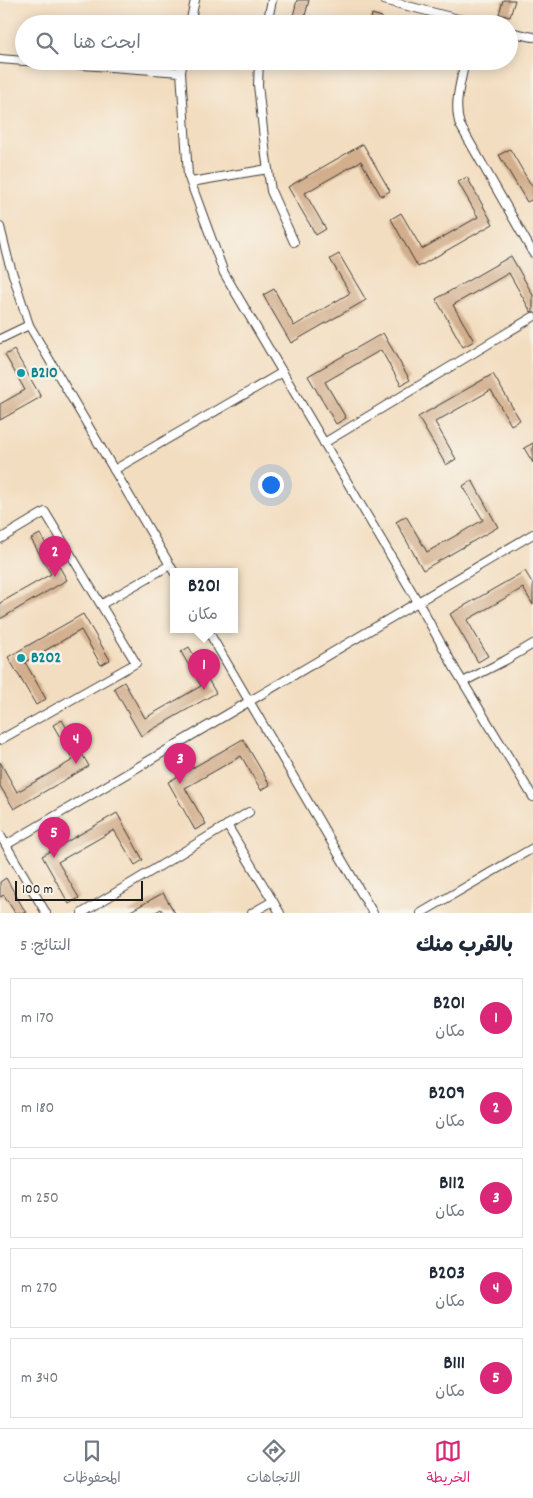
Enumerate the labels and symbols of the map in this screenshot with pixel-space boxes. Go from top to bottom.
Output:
place label: B210 [31,362,58,385]
marker: B210 [15,367,27,379]
your location [258,472,284,498]
pin: 2 [39,536,71,577]
place label: B202 [31,647,61,670]
pin: 1 [188,649,220,690]
marker: B202 [15,652,27,664]
pin: 4 [60,723,92,764]
pin: 3 [164,743,196,784]
pin: 5 [38,817,70,858]
scale bar [15,878,142,901]

